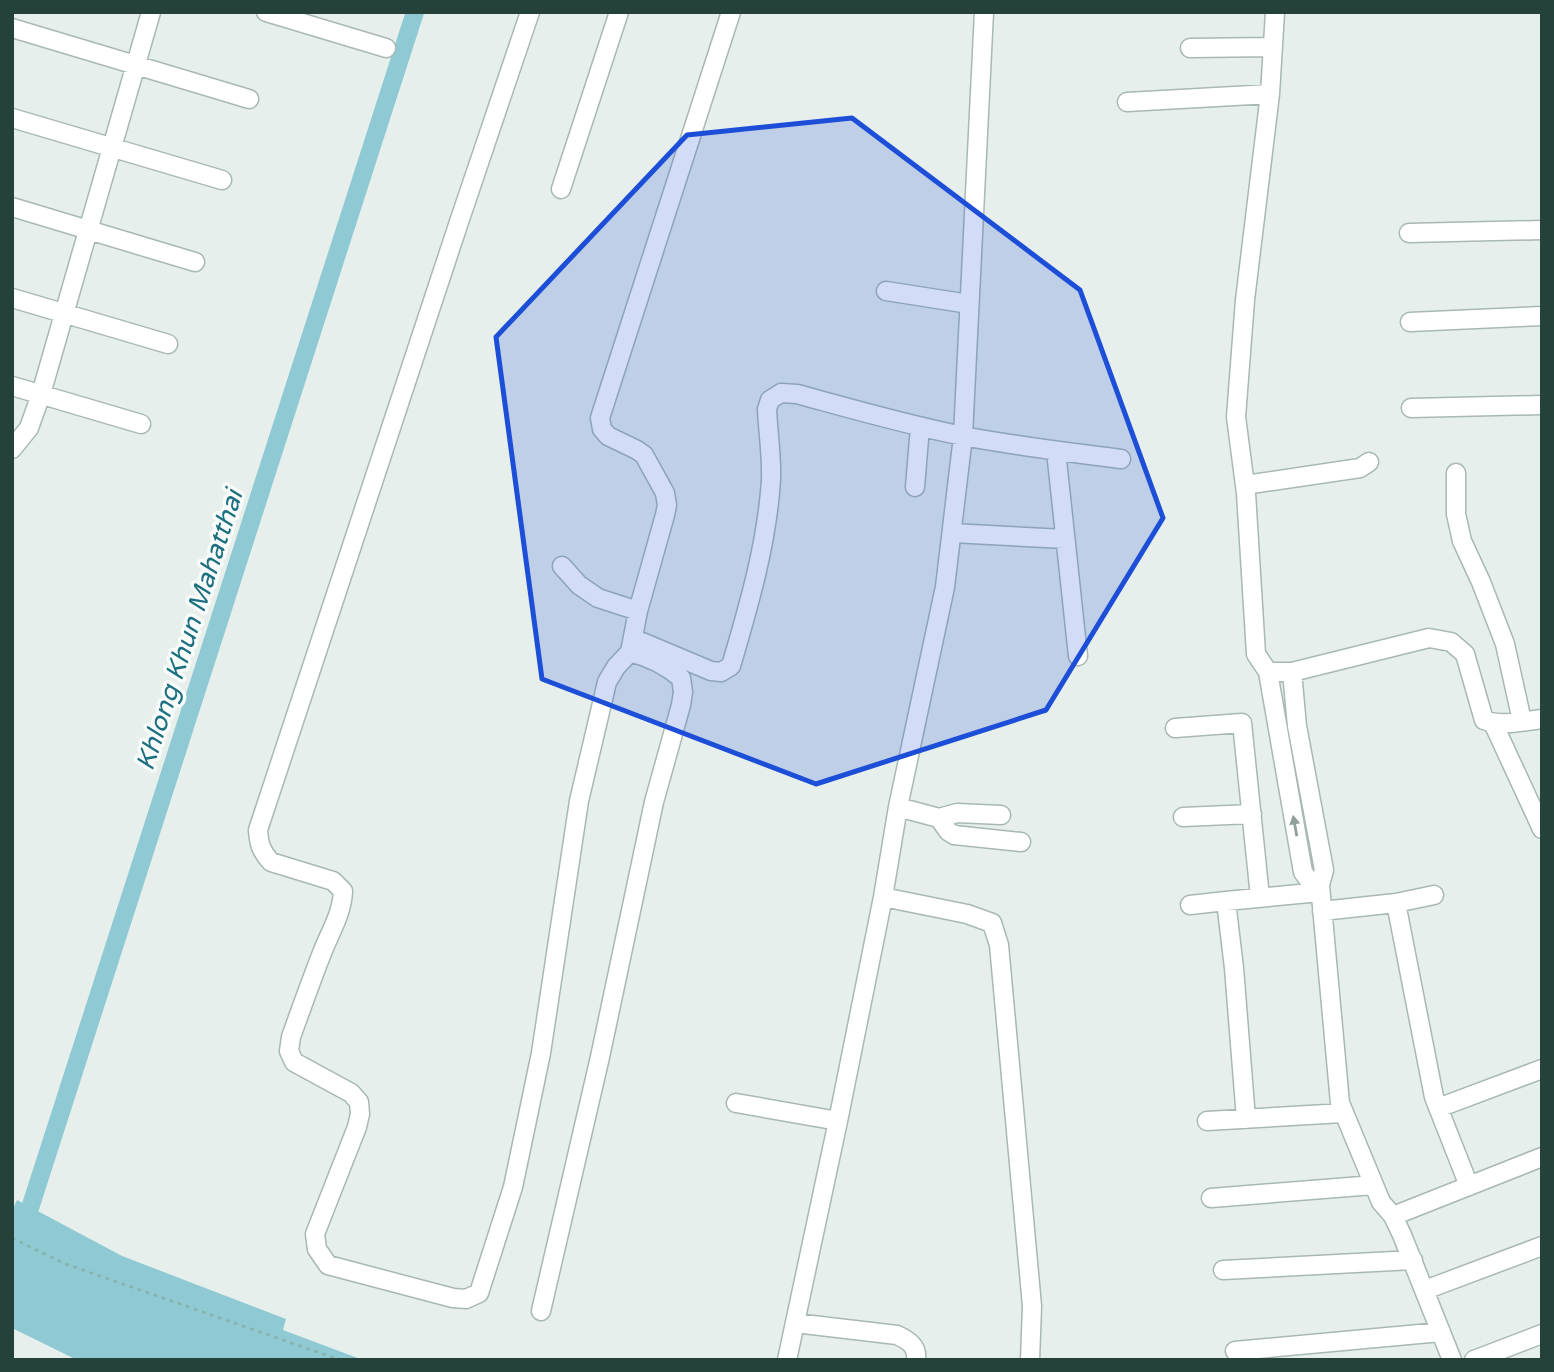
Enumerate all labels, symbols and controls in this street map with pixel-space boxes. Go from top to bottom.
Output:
water label: Khlong Khun Mahatthai [129,483,251,774]
one-way arrow [1289,815,1300,837]

